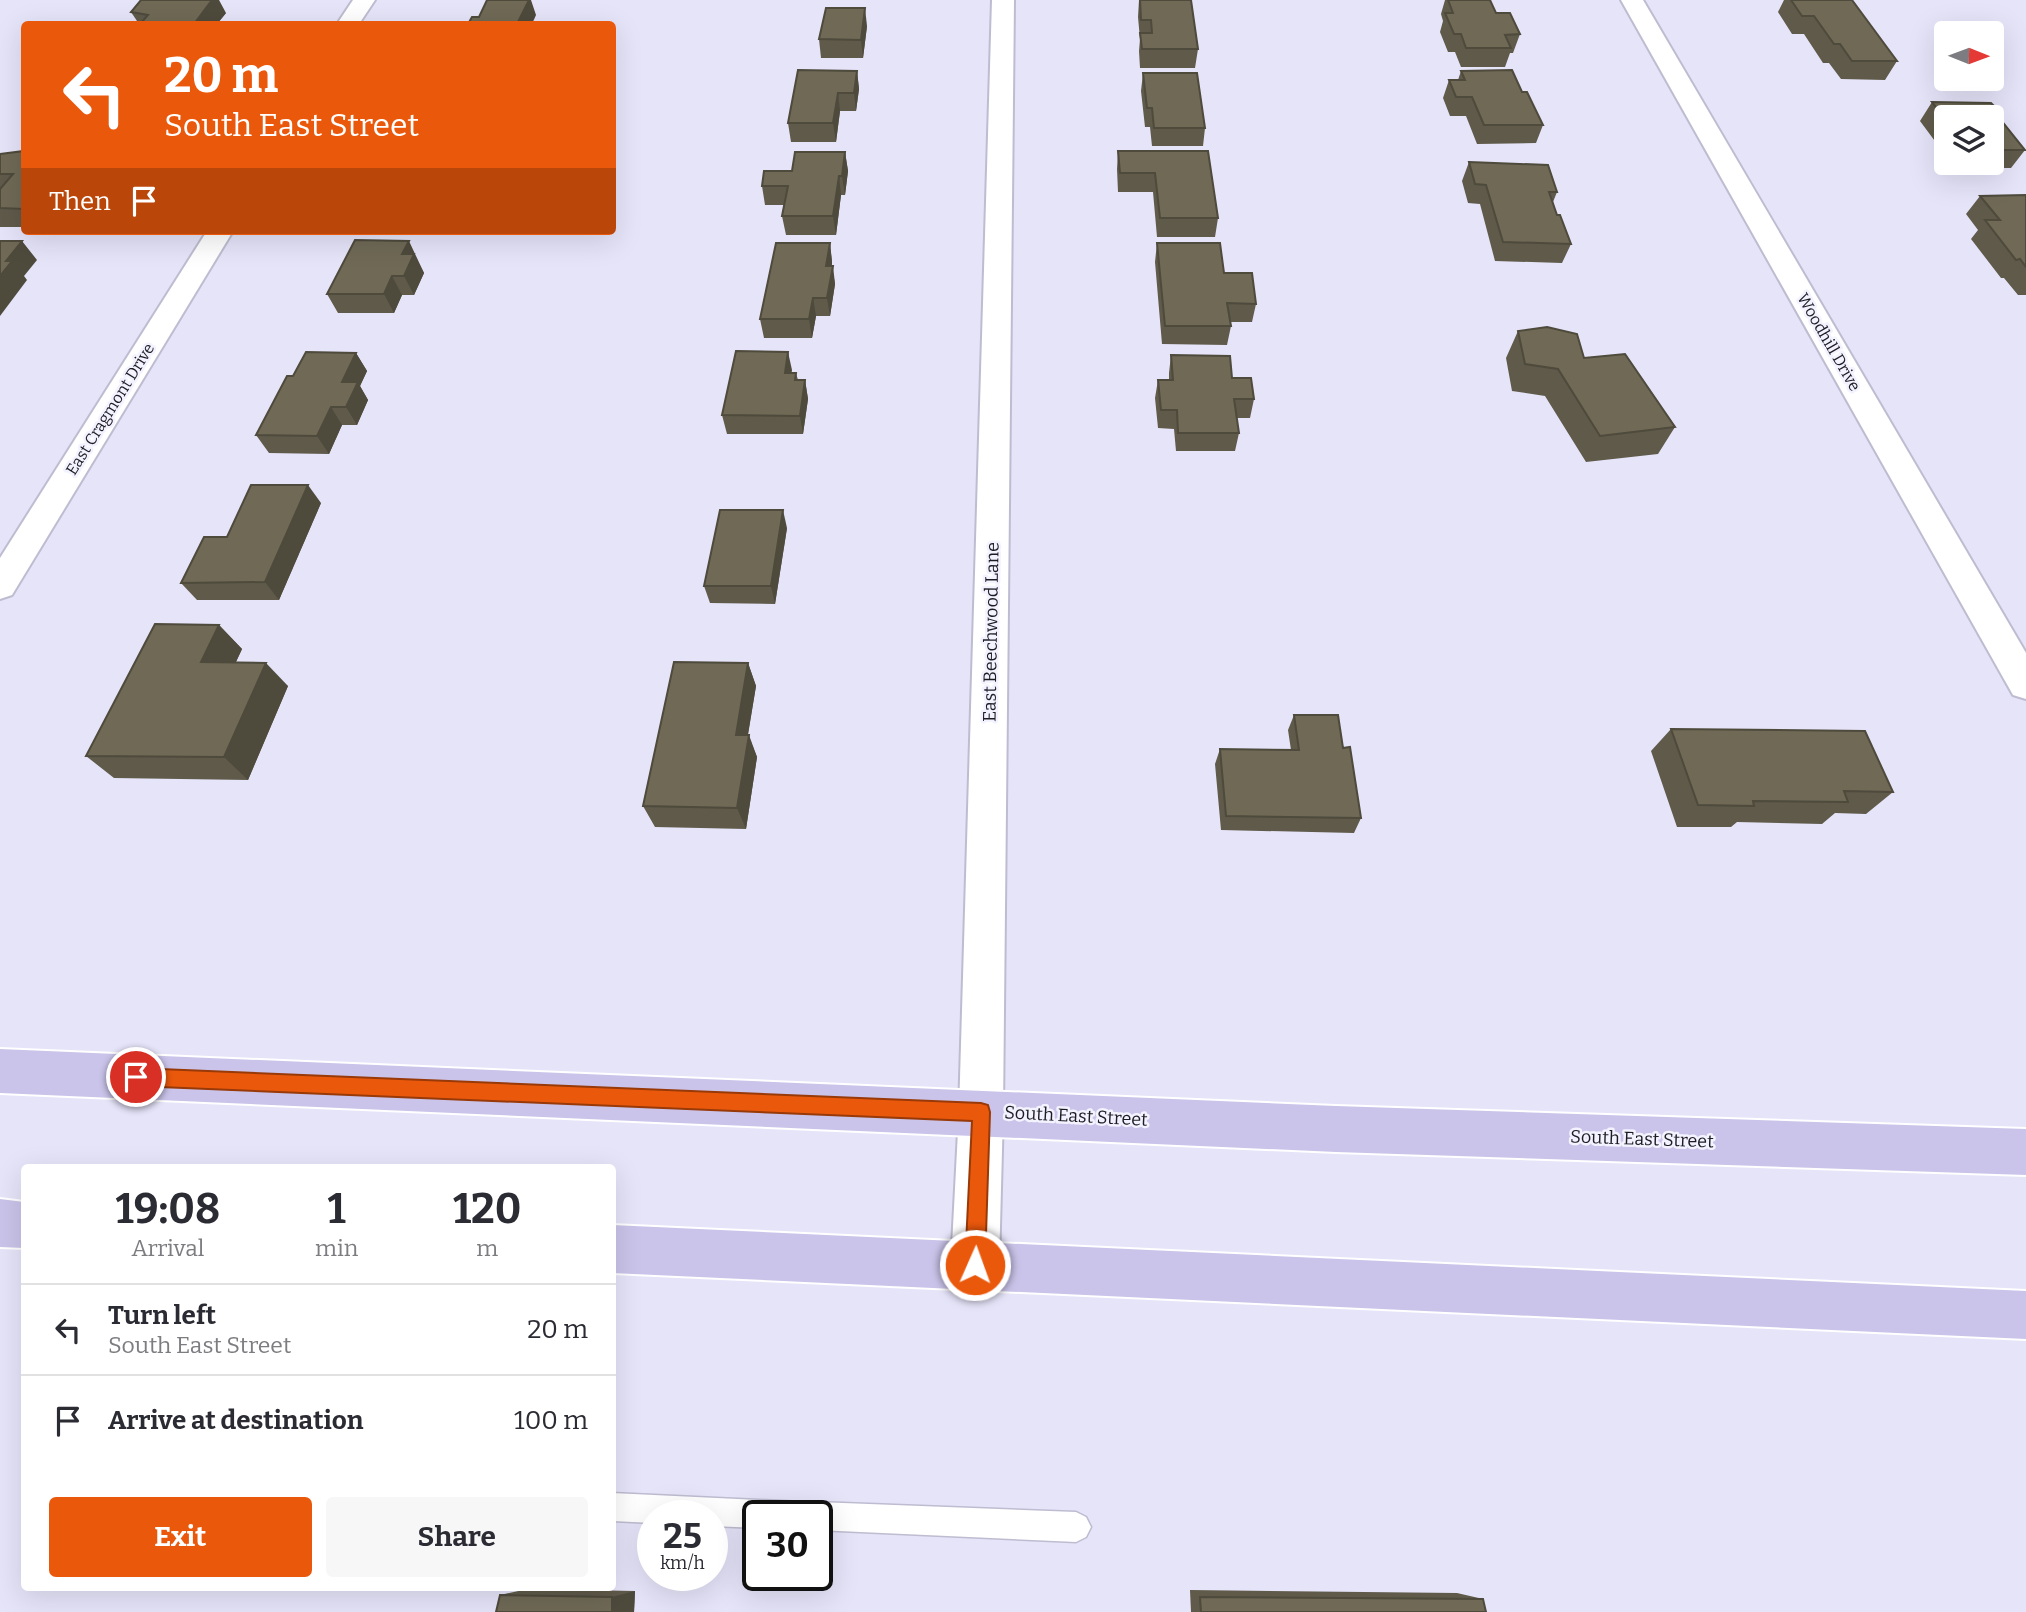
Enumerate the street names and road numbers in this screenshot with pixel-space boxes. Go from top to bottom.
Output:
street label: Woodhill Drive [1793,290,1865,394]
street label: East Cragmont Drive [62,340,158,478]
street label: East Beechwood Lane [978,542,1004,722]
street label: South East Street [1004,1101,1149,1131]
street label: South East Street [1570,1126,1715,1153]

